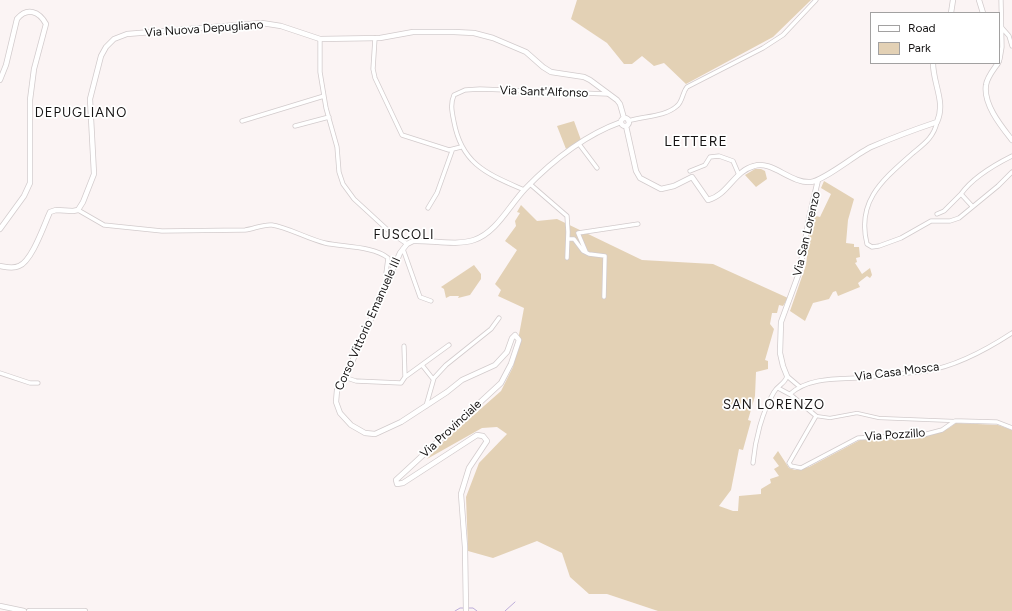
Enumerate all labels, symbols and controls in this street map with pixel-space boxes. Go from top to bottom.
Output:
legend [870,12,1000,64]
street label: Via Nuova Depugliano [144,18,264,40]
text: Road [908,21,936,35]
text: Park [908,41,931,55]
street label: Via Sant'Alfonso [499,83,589,101]
district label: DEPUGLIANO [35,105,127,121]
district label: LETTERE [664,134,728,150]
street label: Via San Lorenzo [790,190,824,278]
district label: FUSCOLI [374,227,434,243]
street label: Corso Vittorio Emanuele III [332,255,404,393]
street label: Via Casa Mosca [854,360,940,384]
street label: Via Provinciale [417,397,485,461]
district label: SAN LORENZO [723,397,825,413]
street label: Via Pozzillo [864,426,926,444]

